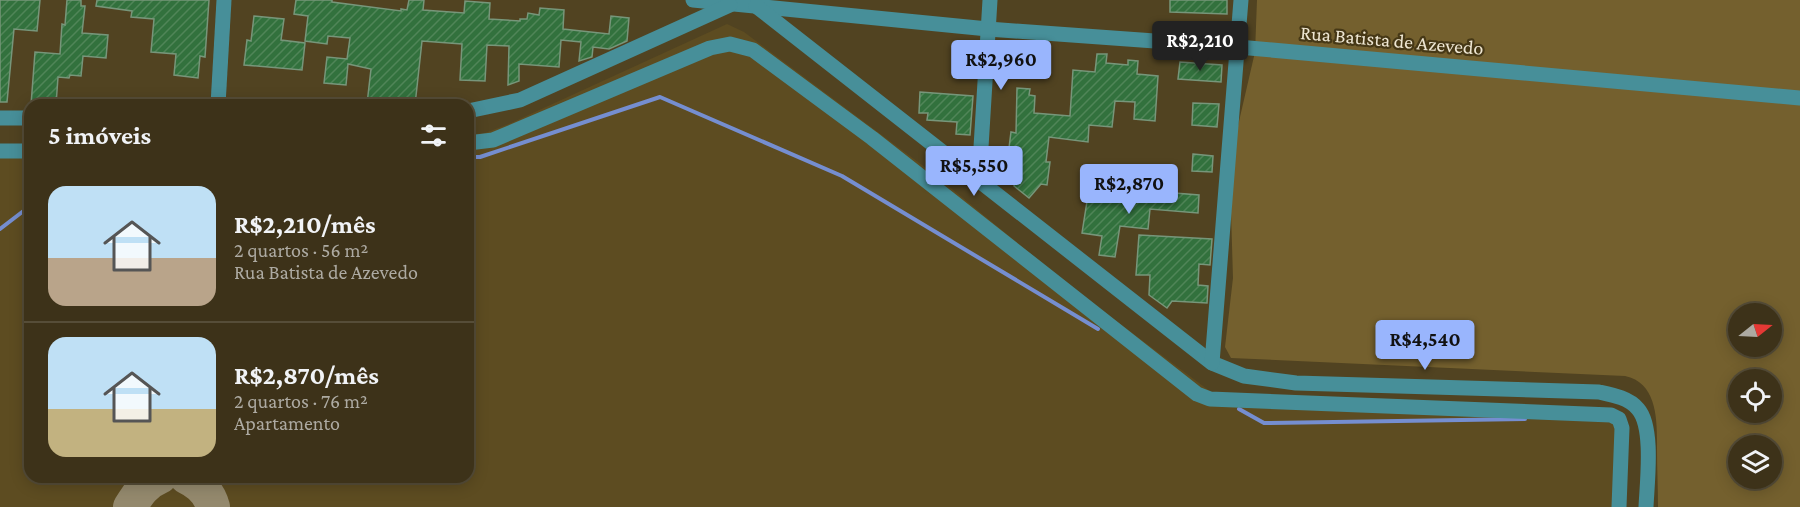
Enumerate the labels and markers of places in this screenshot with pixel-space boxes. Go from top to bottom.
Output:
pin: R$2,210 [1145,21,1255,72]
pin: R$2,960 [946,40,1056,91]
pin: R$5,550 [919,146,1029,197]
pin: R$2,870 [1074,164,1184,215]
pin: R$4,540 [1370,320,1480,371]

